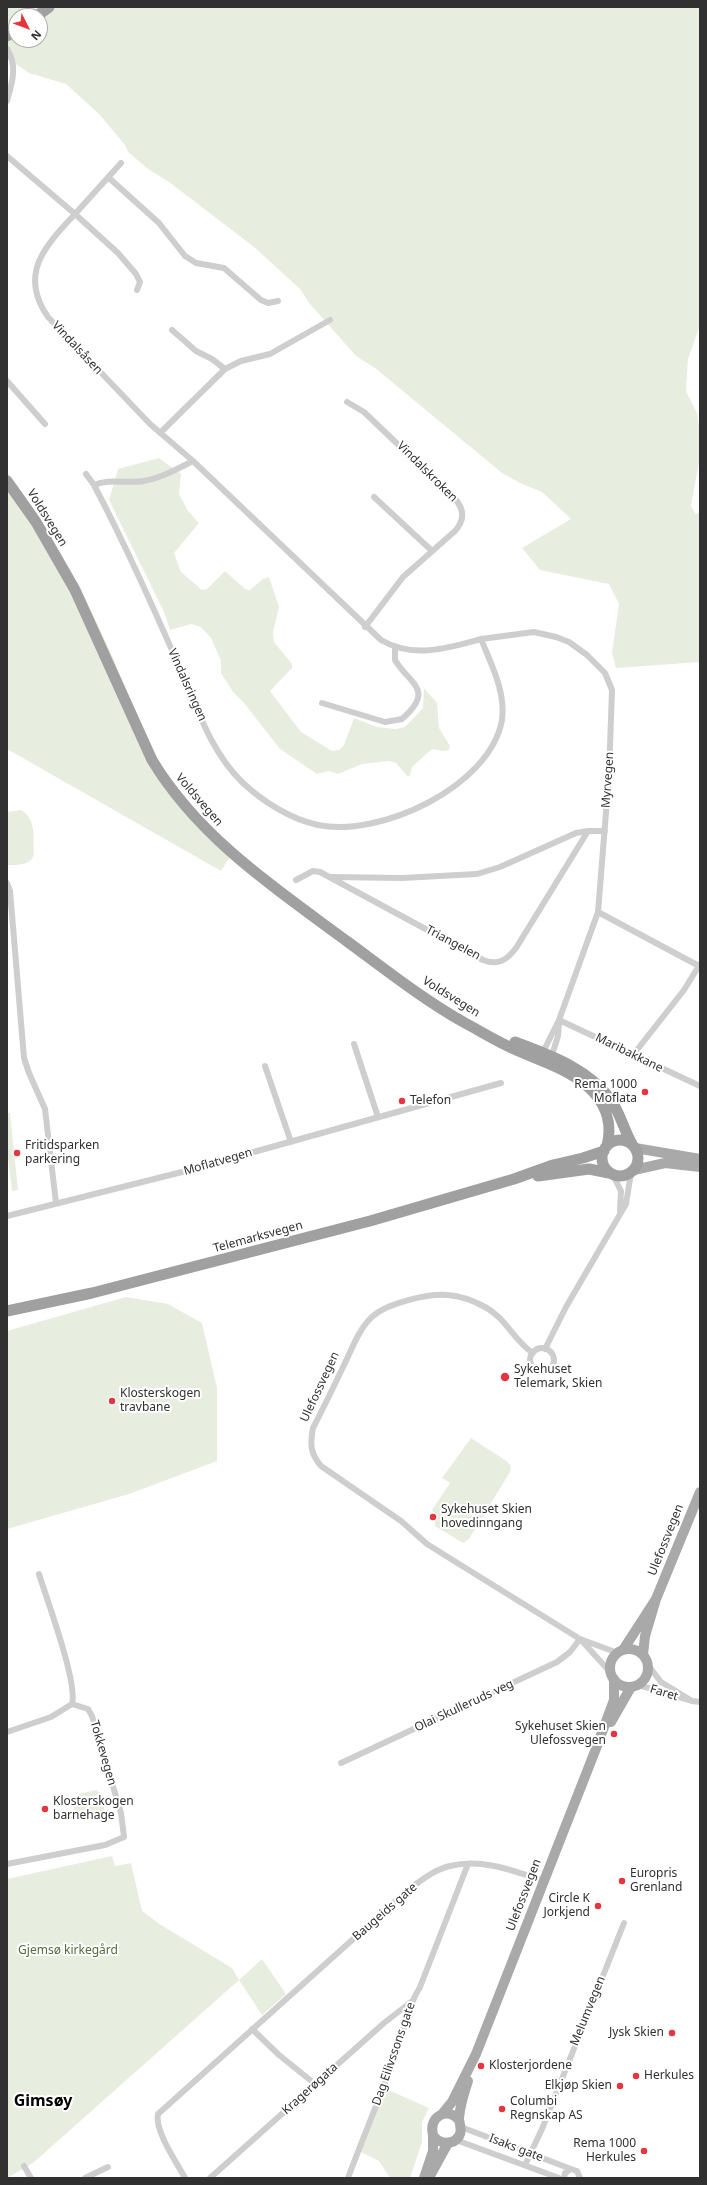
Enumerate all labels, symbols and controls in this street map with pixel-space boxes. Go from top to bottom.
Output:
north arrow [8,8,48,48]
text: N [28,27,45,44]
street label: Vindalsåsen [49,318,105,378]
street label: Vindalskroken [394,439,460,505]
street label: Voldsvegen [24,487,70,549]
street label: Vindalsringen [165,647,209,723]
street label: Myrvegen [599,751,617,809]
street label: Voldsvegen [172,771,226,829]
street label: Triangelen [423,923,483,963]
street label: Voldsvegen [420,974,482,1020]
street label: Maribakkane [593,1030,665,1076]
place label: Rema 1000 Moflata [574,1078,637,1106]
marker: Rema 1000 Moflata [640,1087,650,1097]
place label: Telefon [410,1094,451,1108]
marker: Telefon [397,1096,407,1106]
place label: Fritidsparken parkering [25,1139,99,1167]
street label: Moflatvegen [182,1145,254,1179]
marker: Fritidsparken parkering [12,1148,22,1158]
street label: Telemarksvegen [212,1218,304,1256]
street label: Ulefossvegen [297,1350,343,1424]
place label: Sykehuset Telemark, Skien [514,1363,602,1391]
marker: Sykehuset Telemark, Skien [499,1371,511,1383]
place label: Klosterskogen travbane [120,1387,201,1415]
marker: Klosterskogen travbane [107,1396,117,1406]
street label: Ulefossvegen [645,1502,687,1578]
place label: Sykehuset Skien hovedinngang [441,1503,532,1531]
marker: Sykehuset Skien hovedinngang [428,1512,438,1522]
street label: Olai Skulleruds veg [412,1677,516,1735]
street label: Faret [648,1682,680,1704]
street label: Tokkevegen [87,1719,119,1787]
place label: Sykehuset Skien Ulefossvegen [515,1720,606,1748]
marker: Sykehuset Skien Ulefossvegen [609,1729,619,1739]
place label: Klosterskogen barnehage [53,1795,134,1823]
marker: Klosterskogen barnehage [40,1804,50,1814]
street label: Ulefossvegen [504,1857,544,1933]
place label: Europris Grenland [630,1867,682,1895]
marker: Europris Grenland [617,1876,627,1886]
street label: Baugeids gate [350,1880,420,1944]
place label: Circle K Jorkjend [543,1892,590,1920]
marker: Circle K Jorkjend [593,1901,603,1911]
park label: Gjemsø kirkegård [18,1944,118,1958]
street label: Melumvegen [567,1974,609,2048]
street label: Dag Eilivssons gate [370,2000,418,2108]
place label: Jysk Skien [609,2026,664,2040]
marker: Jysk Skien [667,2028,677,2038]
place label: Klosterjordene [489,2059,572,2073]
street label: Kragerøgata [279,2060,341,2118]
marker: Klosterjordene [476,2061,486,2071]
place label: Herkules [644,2069,694,2083]
marker: Herkules [631,2071,641,2081]
place label: Elkjøp Skien [545,2079,612,2093]
marker: Elkjøp Skien [615,2081,625,2091]
district label: Gimsøy [14,2091,72,2111]
place label: Columbi Regnskap AS [510,2095,583,2123]
marker: Columbi Regnskap AS [497,2104,507,2114]
street label: Isaks gate [487,2131,545,2165]
place label: Rema 1000 Herkules [573,2137,636,2165]
marker: Rema 1000 Herkules [639,2146,649,2156]

